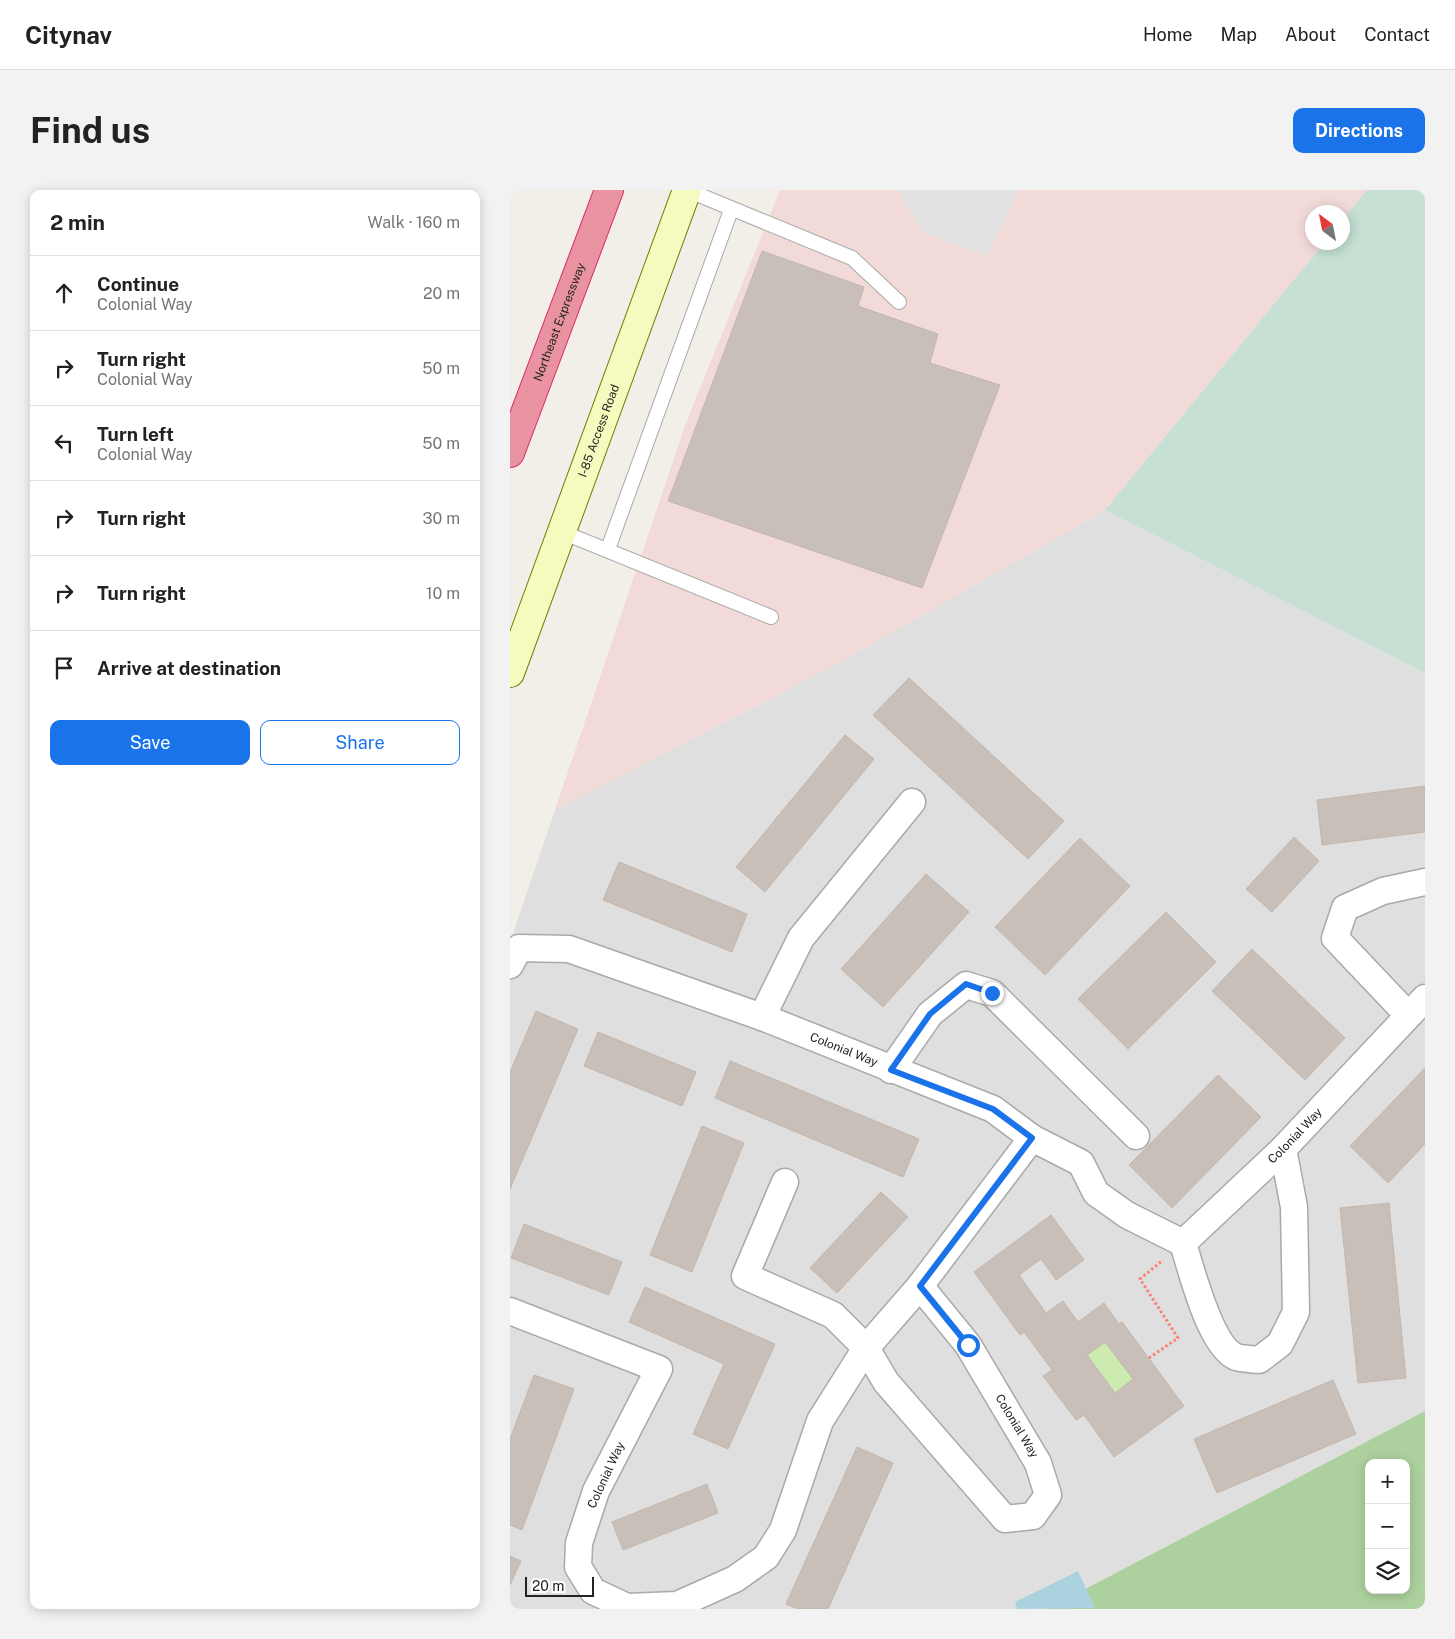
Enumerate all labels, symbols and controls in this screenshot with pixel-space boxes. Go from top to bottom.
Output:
text: Citynav [25,21,112,49]
text: Home [1143,24,1193,45]
text: Map [1221,24,1257,45]
text: About [1285,24,1336,45]
text: Contact [1364,24,1430,45]
button: Directions [1293,108,1425,153]
text: Find us [30,110,150,151]
north arrow [1305,205,1350,250]
text: 2 min [50,210,105,235]
text: Walk · 160 m [368,213,460,232]
street label: Northeast Expressway [531,260,588,383]
text: Continue [97,273,179,295]
icon: ahead [50,279,78,307]
text: 20 m [423,284,460,303]
text: Colonial Way [97,295,193,314]
text: Turn right [97,348,186,370]
icon: right [50,354,78,382]
text: 50 m [422,359,460,378]
text: Colonial Way [97,370,193,389]
street label: I-85 Access Road [575,382,622,479]
text: Turn left [97,423,174,445]
icon: left [50,429,78,457]
text: 50 m [422,434,460,453]
text: Colonial Way [97,445,193,464]
icon: right [50,504,78,532]
text: Turn right [97,507,186,529]
text: 30 m [423,509,460,528]
icon: right [50,579,78,607]
text: Turn right [97,582,186,604]
text: 10 m [426,584,460,603]
icon: arrive [50,654,78,682]
text: Arrive at destination [97,657,281,679]
button: Save [50,720,250,765]
button: Share [260,720,460,765]
route end [981,982,1004,1005]
street label: Colonial Way [808,1030,880,1070]
street label: Colonial Way [1265,1105,1325,1167]
route start [957,1334,980,1357]
street label: Colonial Way [993,1392,1042,1461]
street label: Colonial Way [584,1439,628,1510]
map controls [1365,1459,1410,1594]
button: + [1365,1459,1410,1504]
button: − [1365,1504,1410,1549]
button: layers [1365,1549,1410,1594]
scale bar [525,1574,594,1597]
text: 20 m [532,1578,564,1594]

